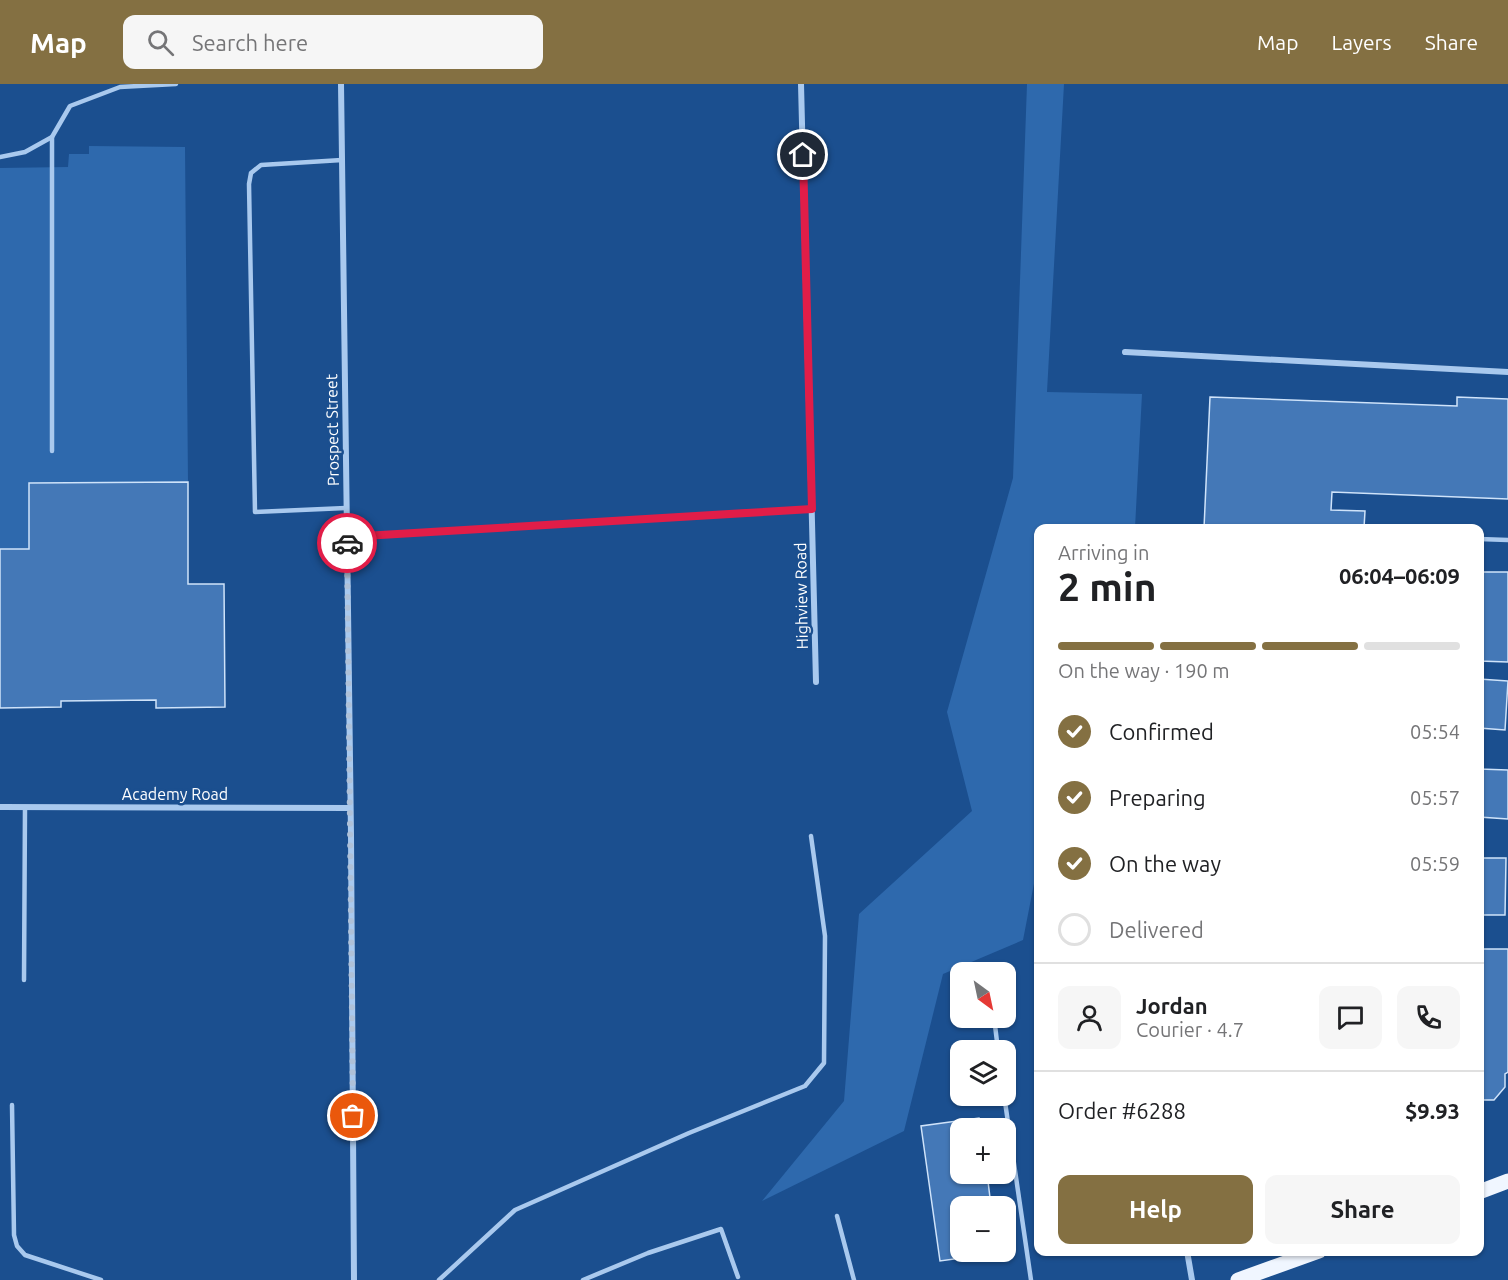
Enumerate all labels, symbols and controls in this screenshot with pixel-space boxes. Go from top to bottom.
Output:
search box [123,15,543,69]
icon: search [144,26,177,59]
text: Map [30,27,87,58]
text: Search here [192,30,308,55]
text: Map [1257,30,1298,54]
text: Layers [1331,30,1392,54]
text: Share [1425,30,1478,54]
pin [777,129,828,180]
icon: home [786,138,819,171]
street label: Prospect Street [322,373,342,486]
courier [317,513,377,573]
icon: car [331,527,364,560]
text: Arriving in [1058,541,1149,564]
street label: Highview Road [791,542,811,650]
text: 06:04–06:09 [1339,563,1460,588]
text: 2 min [1058,565,1157,608]
text: On the way · 190 m [1058,659,1230,682]
icon: check [1058,715,1091,748]
text: Confirmed [1109,719,1214,744]
text: 05:54 [1410,720,1460,743]
icon: check [1058,781,1091,814]
street label: Academy Road [122,785,228,803]
text: Preparing [1109,785,1206,810]
text: 05:57 [1410,786,1460,809]
icon: check [1058,847,1091,880]
text: On the way [1109,851,1221,876]
text: 05:59 [1410,852,1460,875]
text: Delivered [1109,917,1204,942]
north arrow [950,962,1016,1028]
map controls [950,962,1016,1262]
button: person [1058,986,1121,1049]
button: chat [1319,986,1382,1049]
button: phone [1397,986,1460,1049]
text: Jordan [1136,993,1208,1018]
text: Courier · 4.7 [1136,1018,1244,1041]
button: layers [950,1040,1016,1106]
pin [327,1090,378,1141]
text: Order #6288 [1058,1098,1186,1123]
text: $9.93 [1405,1098,1460,1123]
icon: bag [336,1099,369,1132]
button: + [950,1118,1016,1184]
button: Help [1058,1175,1253,1244]
button: Share [1265,1175,1460,1244]
button: − [950,1196,1016,1262]

